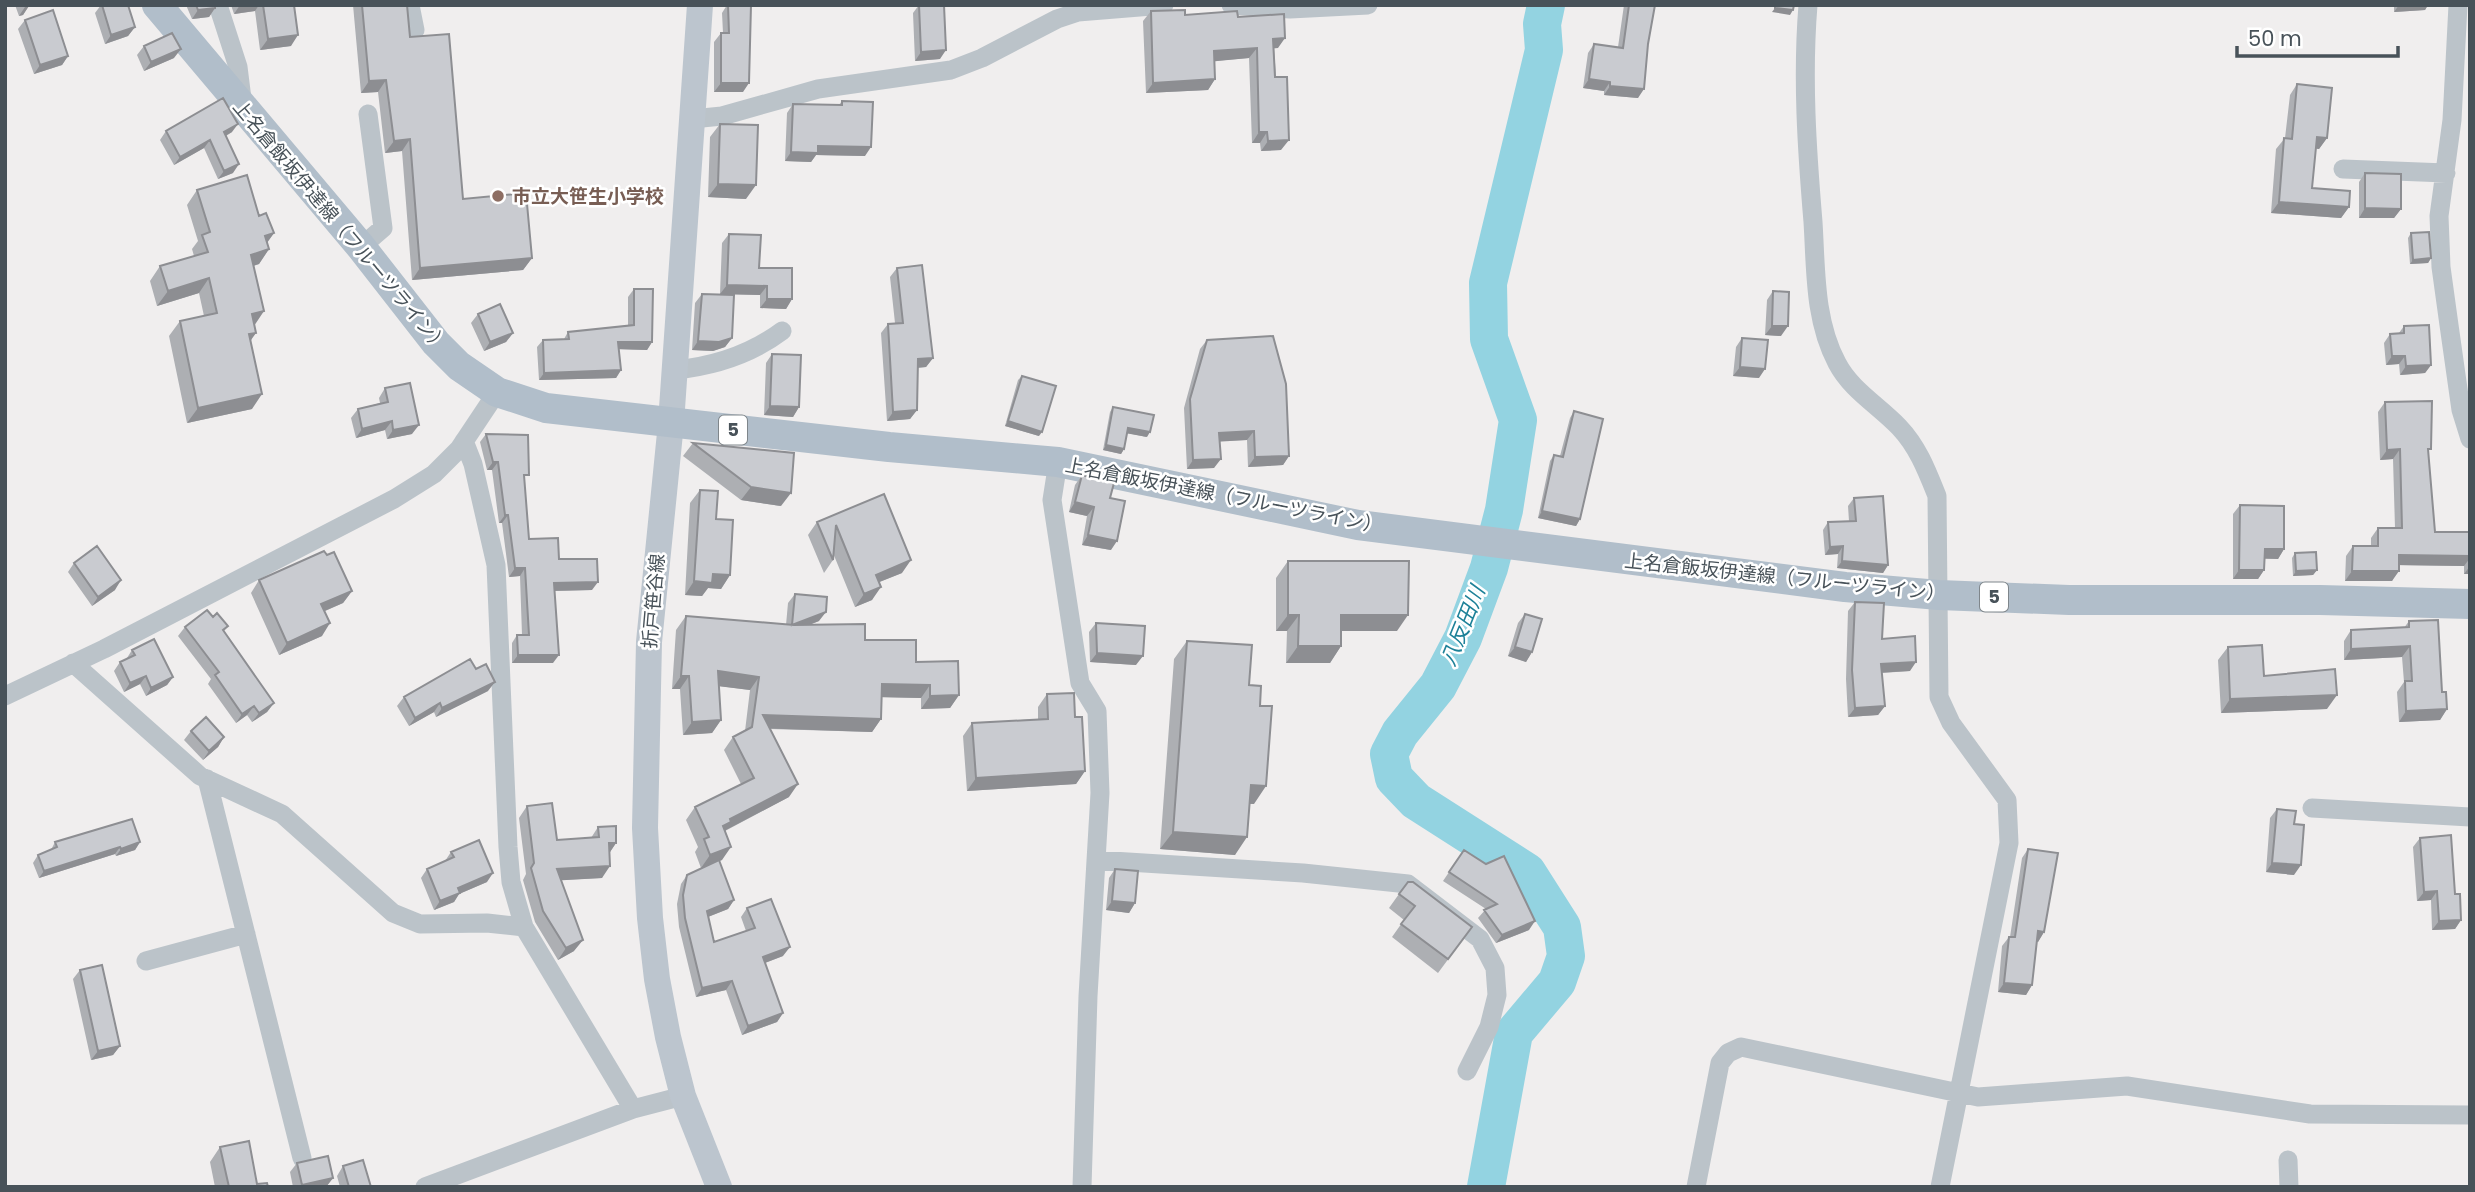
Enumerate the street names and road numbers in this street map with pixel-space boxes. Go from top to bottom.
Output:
street label: 上名倉飯坂伊達線（フルーツライン） [227,94,455,359]
road number: 5 [719,416,747,444]
street label: 上名倉飯坂伊達線（フルーツライン） [1063,451,1385,540]
street label: 上名倉飯坂伊達線（フルーツライン） [1623,547,1947,608]
street label: 折戸笹谷線 [636,553,671,650]
road number: 5 [1980,582,2008,612]

